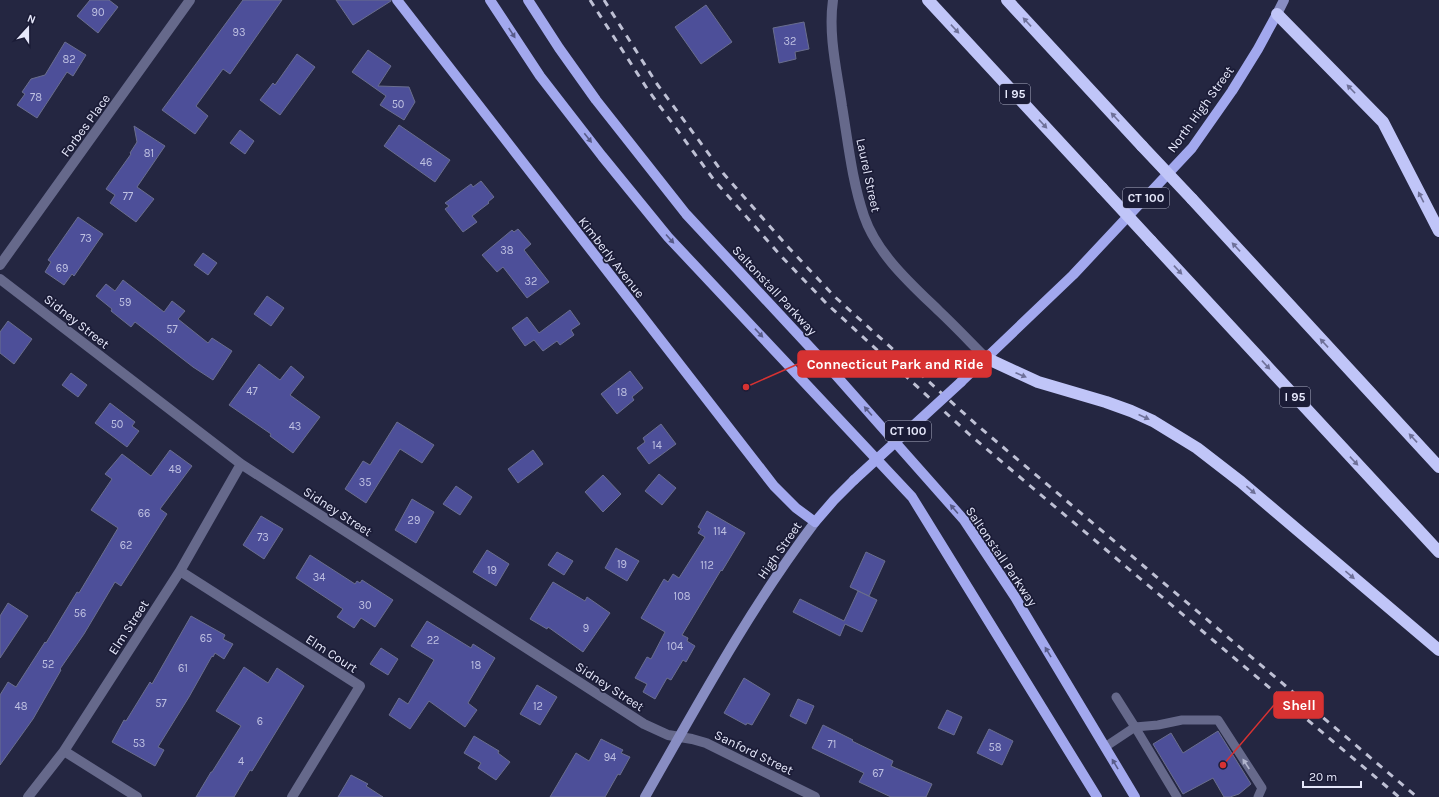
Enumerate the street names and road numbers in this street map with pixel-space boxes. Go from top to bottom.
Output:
street label: North High Street [1164,63,1237,155]
road number: I 95 [1000,84,1030,104]
street label: Forbes Place [58,91,113,160]
street label: Laurel Street [853,137,884,213]
road number: CT 100 [1123,188,1169,208]
street label: Kimberly Avenue [575,214,648,301]
street label: Saltonstall Parkway [729,243,820,338]
street label: Sidney Street [41,291,112,352]
road number: I 95 [1280,387,1310,407]
road number: CT 100 [885,421,931,441]
street label: Sidney Street [301,484,375,539]
street label: Saltonstall Parkway [963,504,1040,609]
street label: High Street [754,519,805,582]
street label: Elm Street [105,597,152,657]
street label: Elm Court [303,631,361,676]
street label: Sidney Street [573,659,647,714]
street label: Sanford Street [712,727,796,778]

